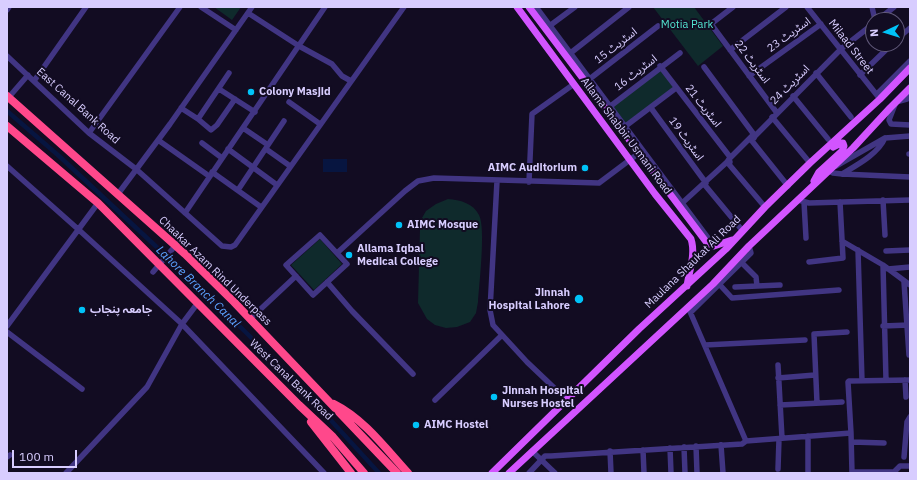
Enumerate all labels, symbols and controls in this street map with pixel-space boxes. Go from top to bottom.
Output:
north arrow [865,12,905,52]
street label: اسٹریٹ 23 [765,15,813,55]
street label: Milaad Street [826,17,876,77]
park label: Motia Park [661,18,713,32]
street label: اسٹریٹ 15 [592,25,640,67]
text: N [867,28,881,37]
street label: اسٹریٹ 22 [732,38,772,86]
street label: اسٹریٹ 16 [612,52,660,94]
street label: اسٹریٹ 24 [767,62,813,108]
street label: East Canal Bank Road [34,65,122,147]
street label: Allama Shabbir Usmani Road [578,75,674,197]
street label: اسٹریٹ 21 [682,82,724,130]
place label: Colony Masjid [259,85,331,99]
marker: Colony Masjid [246,87,256,97]
street label: اسٹریٹ 19 [666,115,706,163]
place label: AIMC Auditorium [488,161,577,175]
marker: AIMC Auditorium [580,163,590,173]
street label: Maulana Shaukat Ali Road [642,213,744,311]
street label: Chaakar Azam Rind Underpass [156,214,274,328]
place label: AIMC Mosque [407,218,478,232]
marker: AIMC Mosque [394,220,404,230]
place label: Allama Iqbal Medical College [357,242,438,268]
water label: Lahore Branch Canal [153,243,243,331]
marker: Allama Iqbal Medical College [344,250,354,260]
place label: Jinnah Hospital Lahore [489,286,570,312]
marker: Jinnah Hospital Lahore [573,293,585,305]
place label: جامعہ پنجاب [90,303,152,317]
marker: جامعہ پنجاب [77,305,87,315]
street label: West Canal Bank Road [247,337,335,423]
place label: Jinnah Hospital Nurses Hostel [502,384,583,410]
marker: Jinnah Hospital Nurses Hostel [489,392,499,402]
place label: AIMC Hostel [424,418,488,432]
marker: AIMC Hostel [411,420,421,430]
scale bar [14,442,79,468]
text: 100 m [19,449,54,464]

